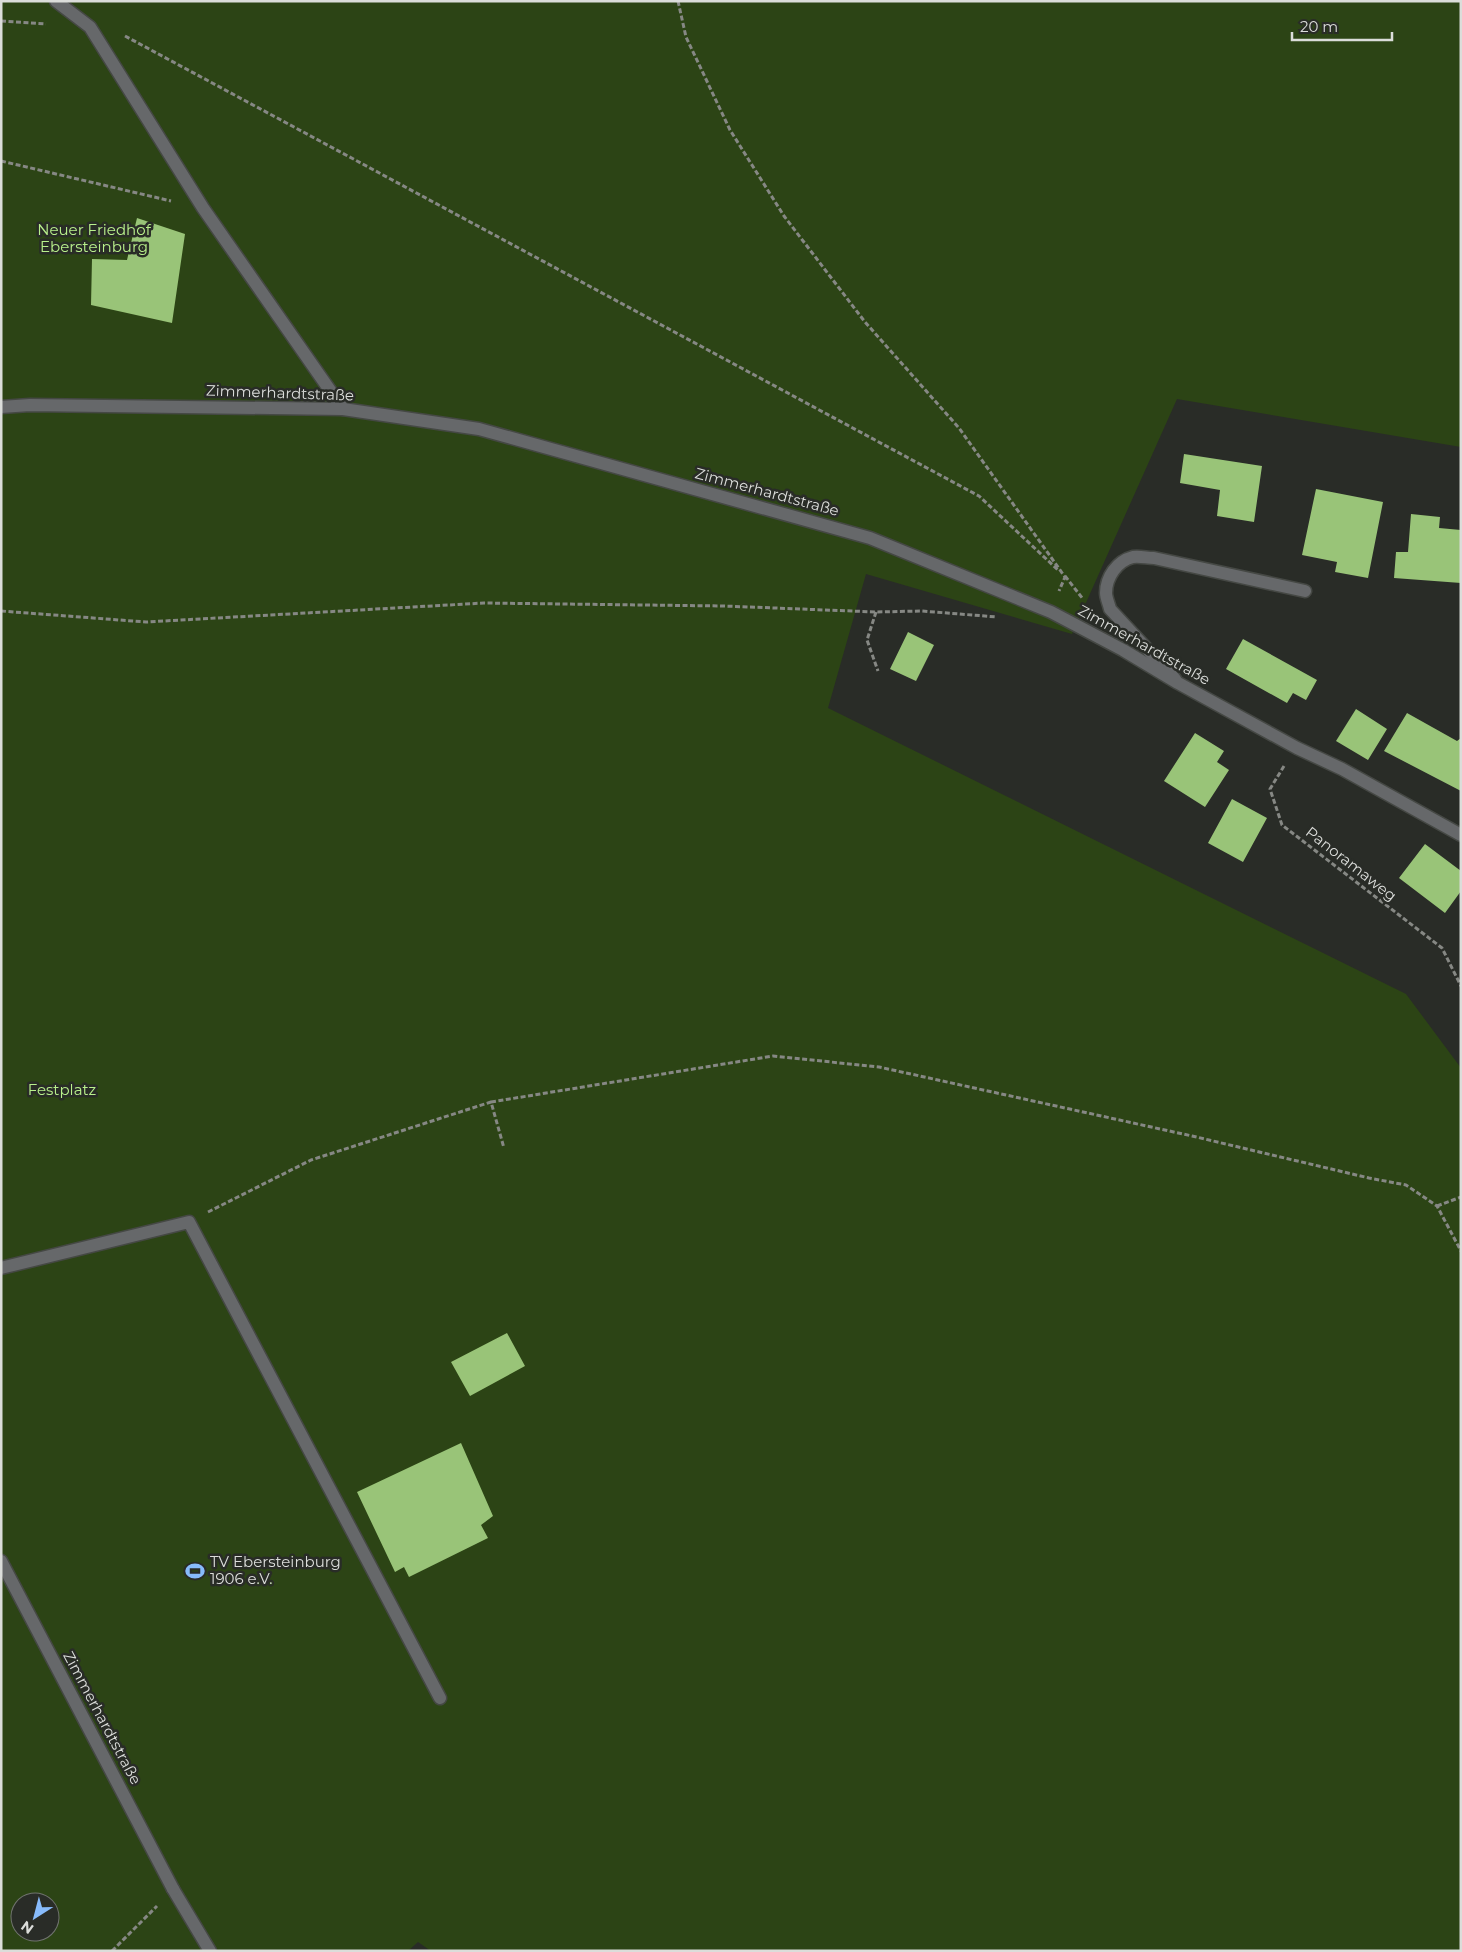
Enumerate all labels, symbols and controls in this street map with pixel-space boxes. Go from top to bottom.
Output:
scale bar [1292,10,1392,42]
text: 20 m [1300,17,1338,36]
park label: Neuer Friedhof Ebersteinburg [37,220,152,256]
street label: Zimmerhardtstraße [206,380,354,405]
street label: Zimmerhardtstraße [693,463,841,520]
street label: Zimmerhardtstraße [1075,600,1214,689]
street label: Panoramaweg [1302,822,1401,905]
park label: Festplatz [28,1080,97,1099]
place label: TV Ebersteinburg 1906 e.V. [210,1552,341,1588]
sports icon: TV Ebersteinburg 1906 e.V. [184,1560,206,1582]
street label: Zimmerhardtstraße [59,1648,146,1788]
north arrow [10,1892,60,1942]
text: N [17,1917,37,1938]

